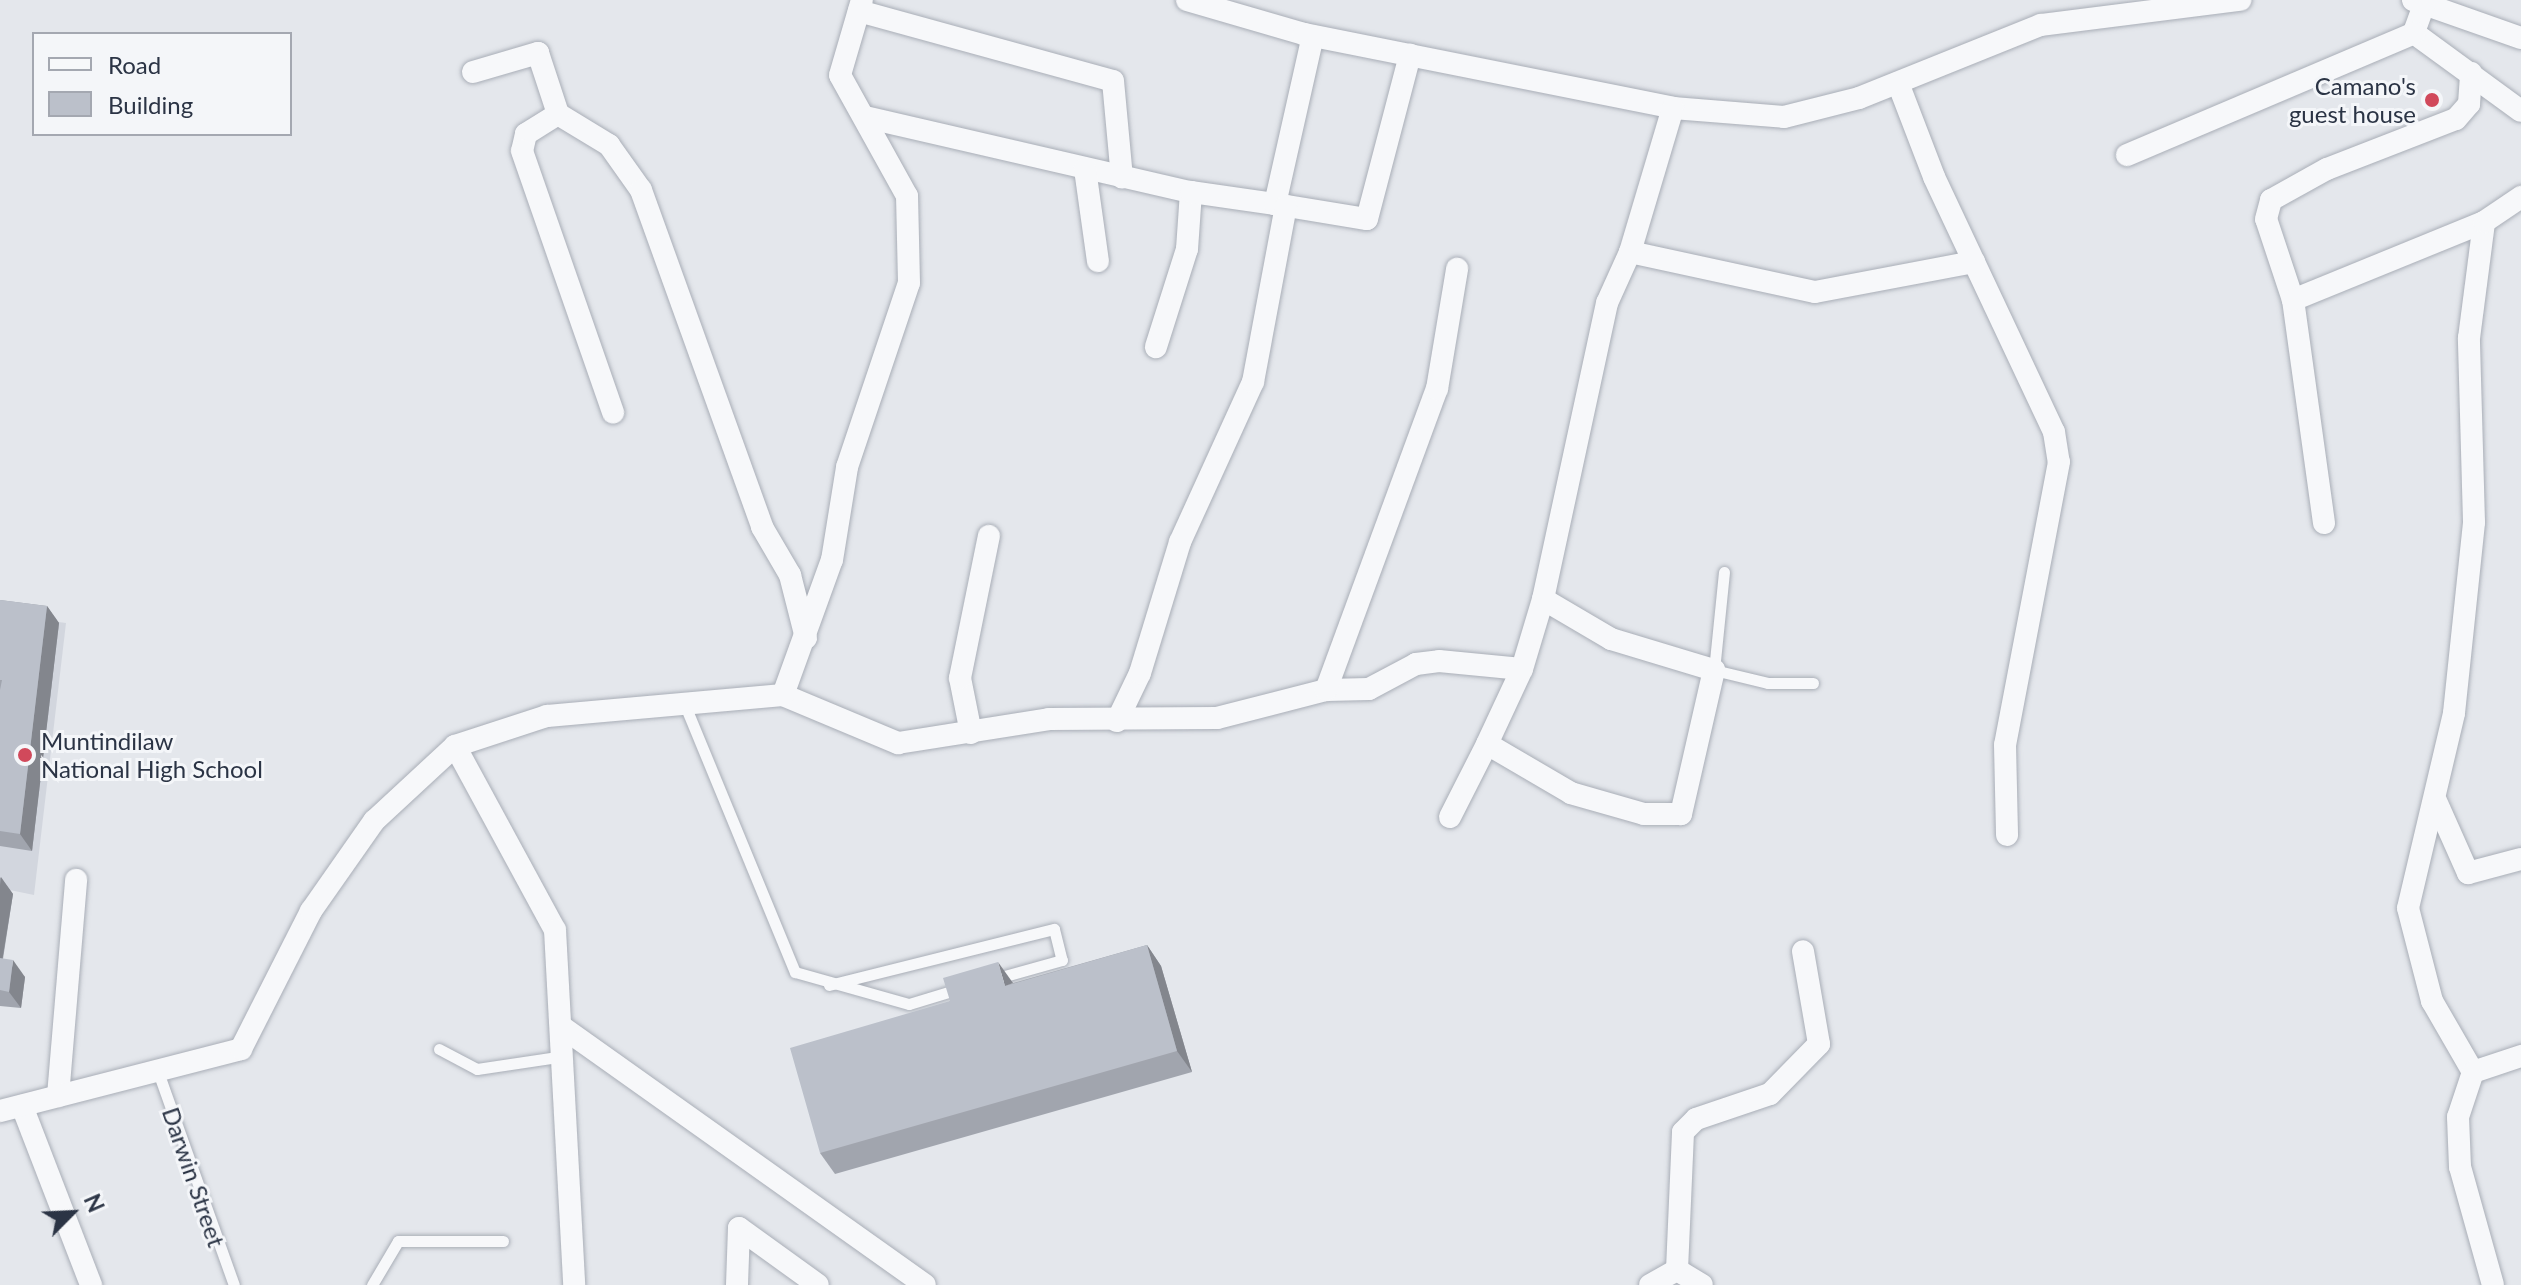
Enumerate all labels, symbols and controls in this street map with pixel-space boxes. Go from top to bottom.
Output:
legend [32,32,292,136]
text: Road [108,50,161,79]
place label: Camano's guest house [2289,72,2416,128]
text: Building [108,90,193,119]
marker: Camano's guest house [2423,91,2441,109]
place label: Muntindilaw National High School [41,727,263,783]
marker: Muntindilaw National High School [16,746,34,764]
street label: Darwin Street [157,1103,231,1251]
north arrow [32,1173,112,1253]
text: N [79,1190,110,1216]

